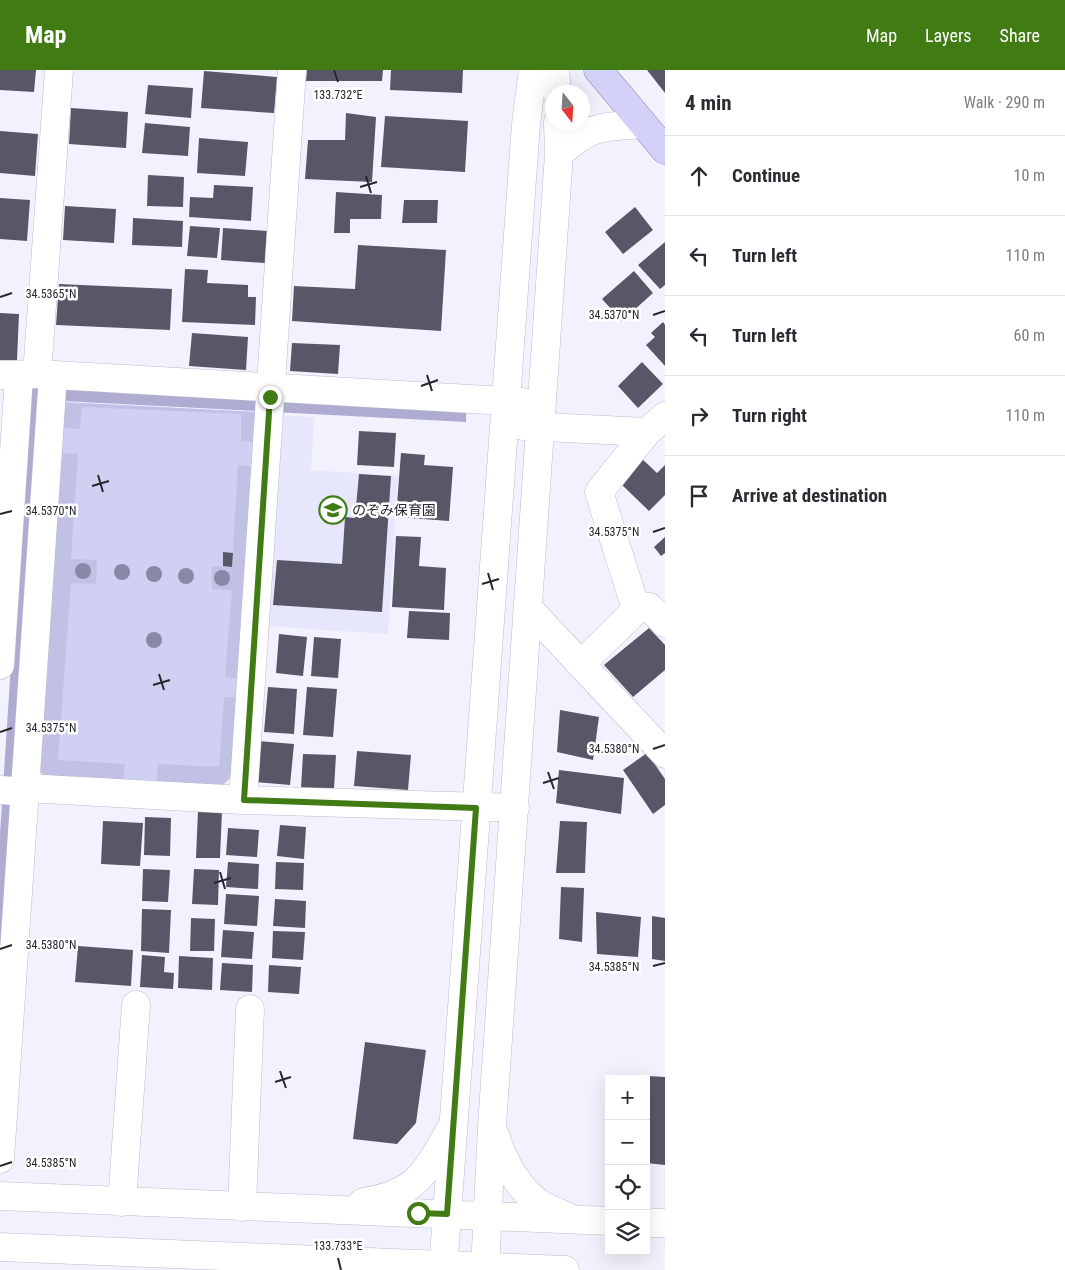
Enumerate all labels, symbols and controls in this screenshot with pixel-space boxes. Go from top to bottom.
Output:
text: Map [25,21,66,49]
text: Map [866,25,897,46]
text: Layers [925,25,972,46]
text: Share [1000,25,1040,46]
north arrow [545,85,590,130]
text: 133.732°E [313,88,363,102]
text: 4 min [685,91,732,115]
text: Walk · 290 m [964,93,1045,112]
icon: ahead [685,162,713,190]
text: Continue [732,164,800,187]
text: 10 m [1013,166,1045,185]
icon: left [685,242,713,270]
text: Turn left [732,244,797,267]
text: 110 m [1006,246,1045,265]
text: 34.5365°N [26,287,76,301]
text: 34.5370°N [589,308,639,322]
icon: left [685,322,713,350]
text: Turn left [732,324,797,347]
text: 60 m [1013,326,1045,345]
route end [259,386,282,409]
icon: right [685,402,713,430]
text: Turn right [732,404,807,427]
text: 110 m [1006,406,1045,425]
icon: arrive [685,482,713,510]
text: Arrive at destination [732,484,887,507]
school or university icon: のぞみ保育園 [318,495,348,525]
place label: のぞみ保育園 [352,502,436,518]
text: 34.5370°N [26,504,76,518]
text: 34.5375°N [589,525,639,539]
text: 34.5375°N [26,721,76,735]
text: 34.5380°N [589,742,639,756]
text: 34.5380°N [26,938,76,952]
text: 34.5385°N [589,960,639,974]
map controls [605,1075,650,1255]
button: + [605,1075,650,1120]
button: − [605,1120,650,1165]
text: 34.5385°N [26,1156,76,1170]
button: locate [605,1165,650,1210]
route start [407,1202,430,1225]
button: layers [605,1210,650,1255]
text: 133.733°E [313,1239,363,1253]

